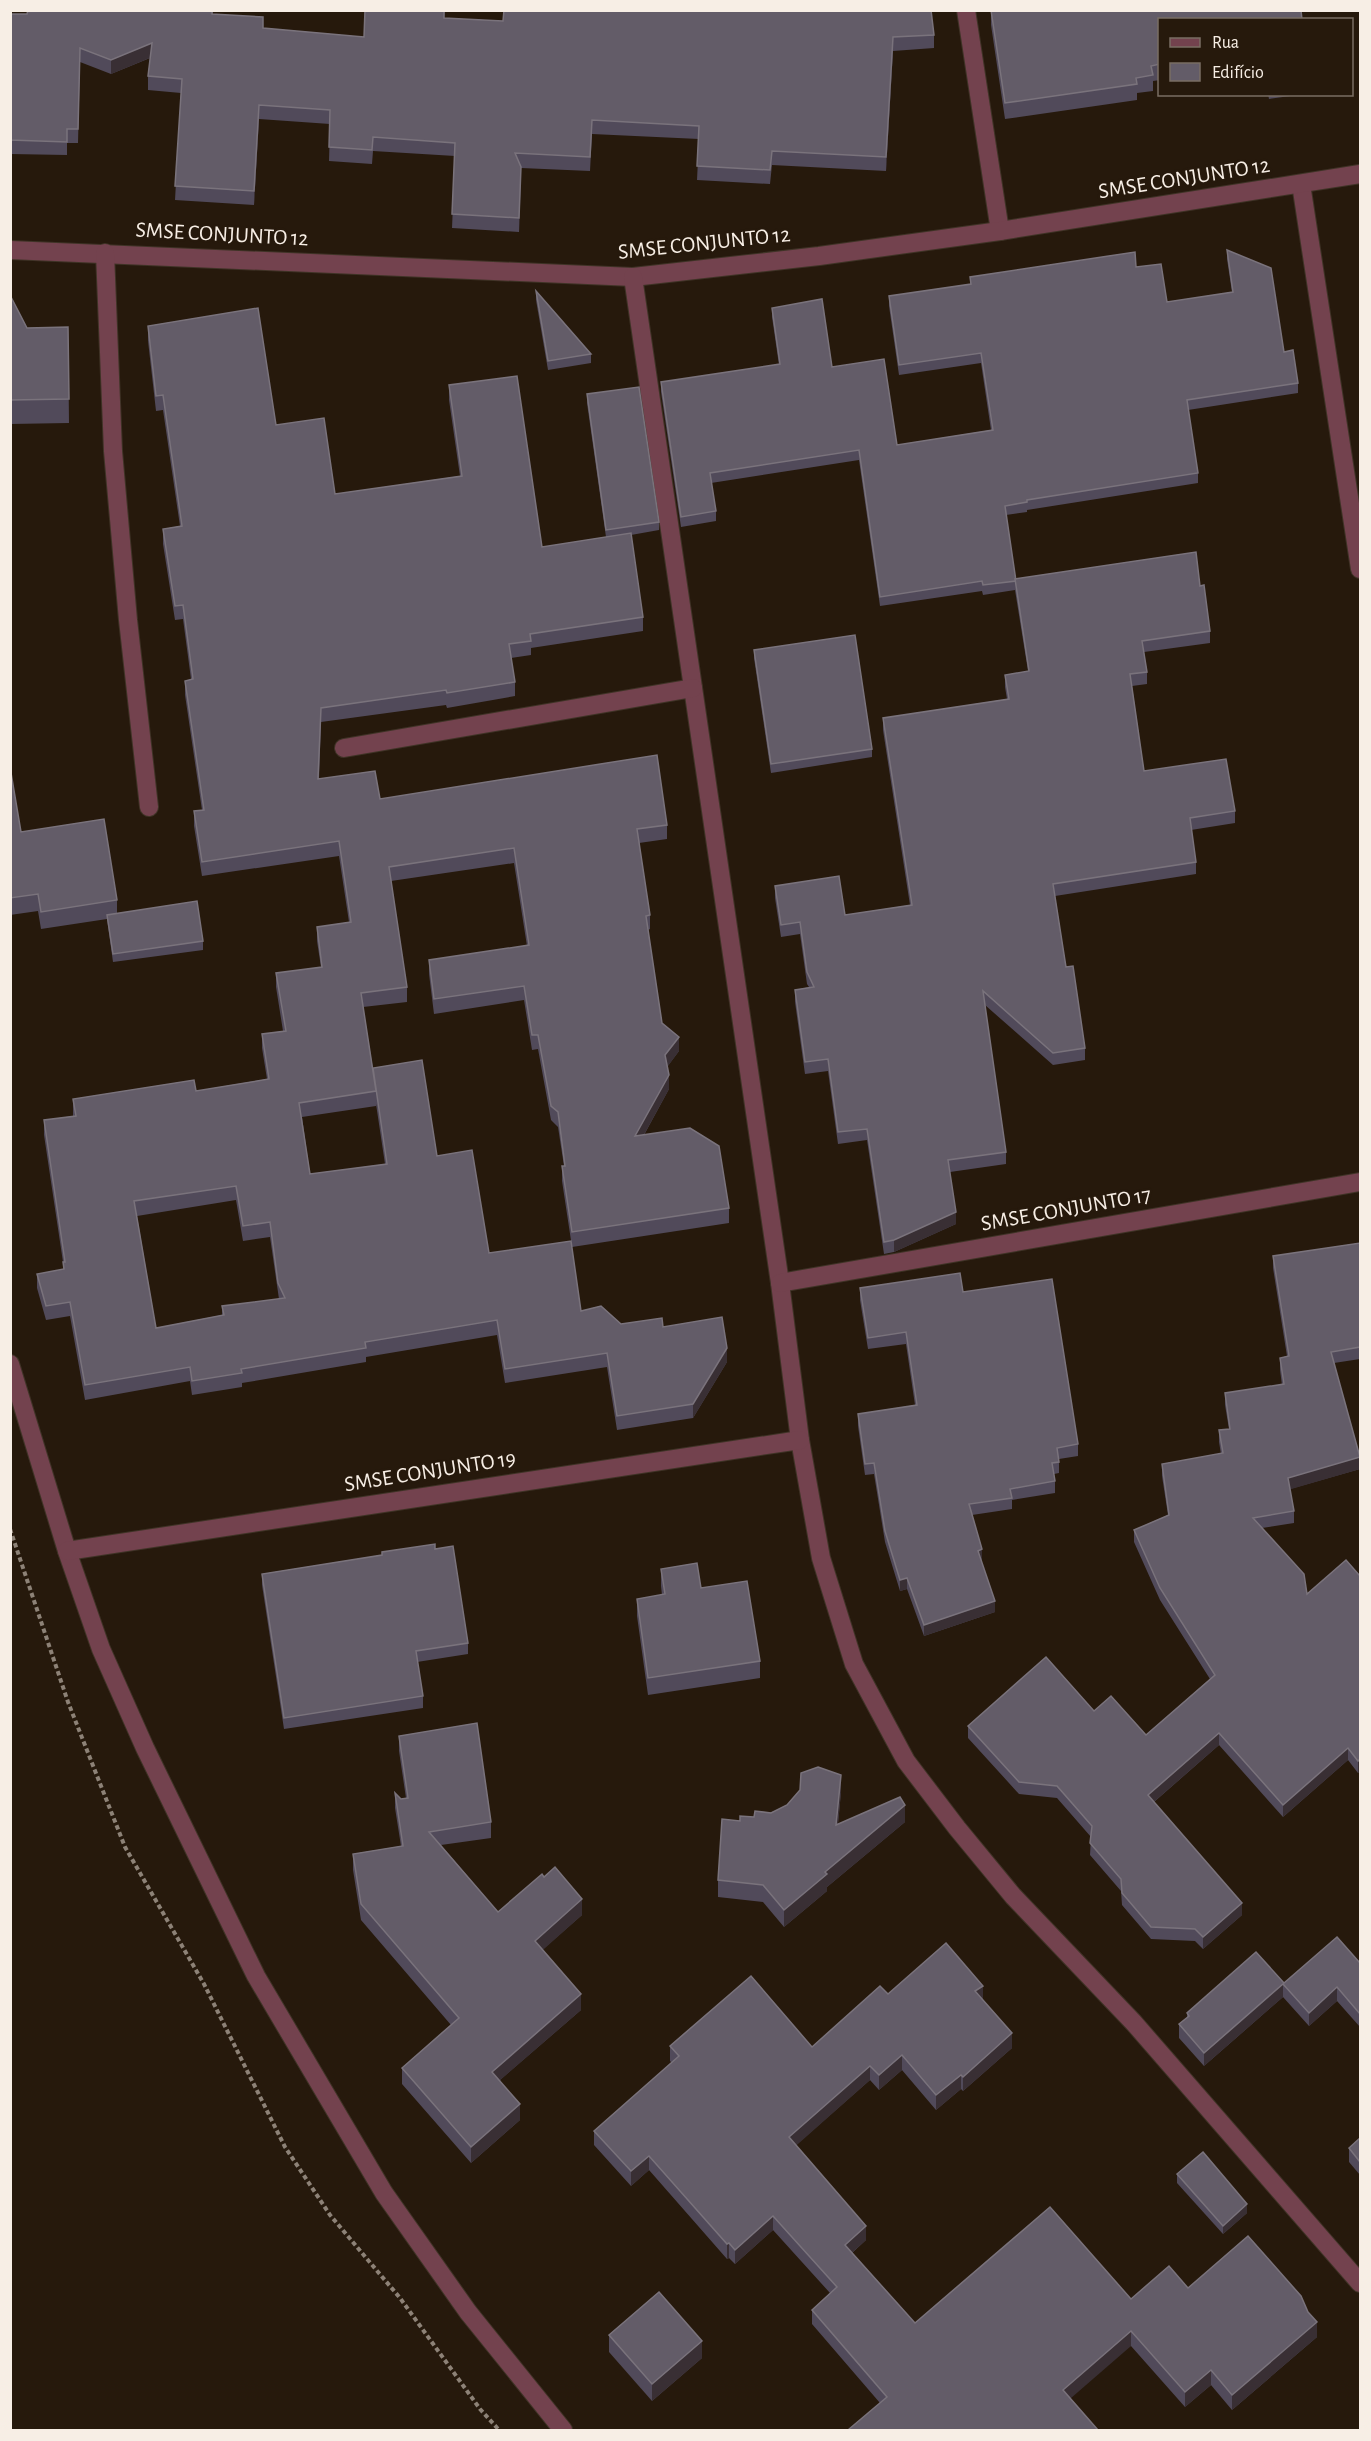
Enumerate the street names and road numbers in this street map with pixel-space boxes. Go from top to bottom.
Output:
street label: SMSE CONJUNTO 12 [1097,154,1271,202]
street label: SMSE CONJUNTO 12 [135,218,309,250]
street label: SMSE CONJUNTO 12 [617,223,791,263]
street label: SMSE CONJUNTO 17 [979,1183,1153,1235]
street label: SMSE CONJUNTO 19 [343,1447,517,1495]

